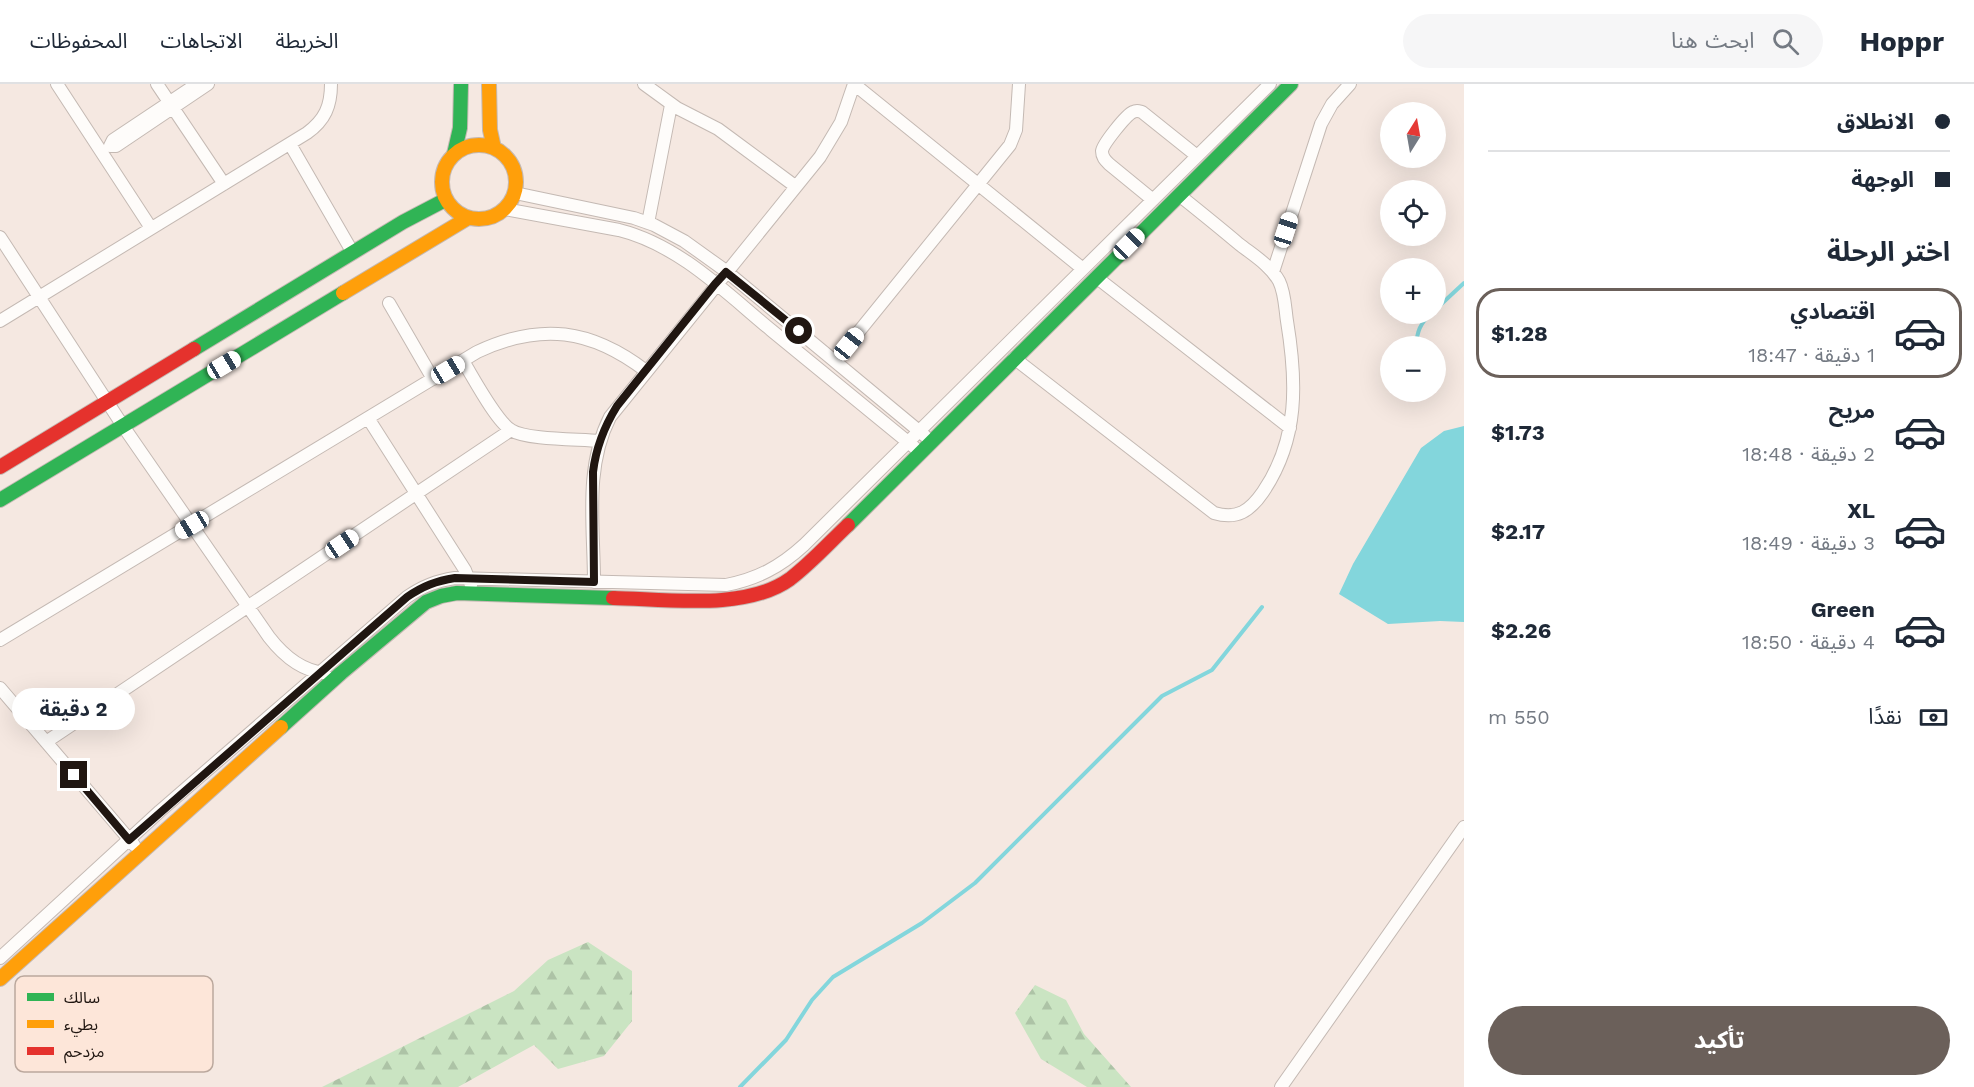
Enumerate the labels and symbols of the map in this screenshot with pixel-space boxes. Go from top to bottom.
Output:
north arrow [1380,102,1446,168]
car [1272,210,1300,250]
car [1110,225,1148,263]
route start [785,317,812,344]
car [831,324,867,364]
car [204,348,244,382]
car [428,353,468,387]
car [172,508,212,542]
car [322,526,362,562]
callout: 2 دقيقة [13,688,136,730]
route end [60,761,87,788]
legend [15,976,213,1072]
text: سالك [64,988,100,1007]
text: بطيء [64,1015,98,1037]
text: مزدحم [64,1042,104,1064]

